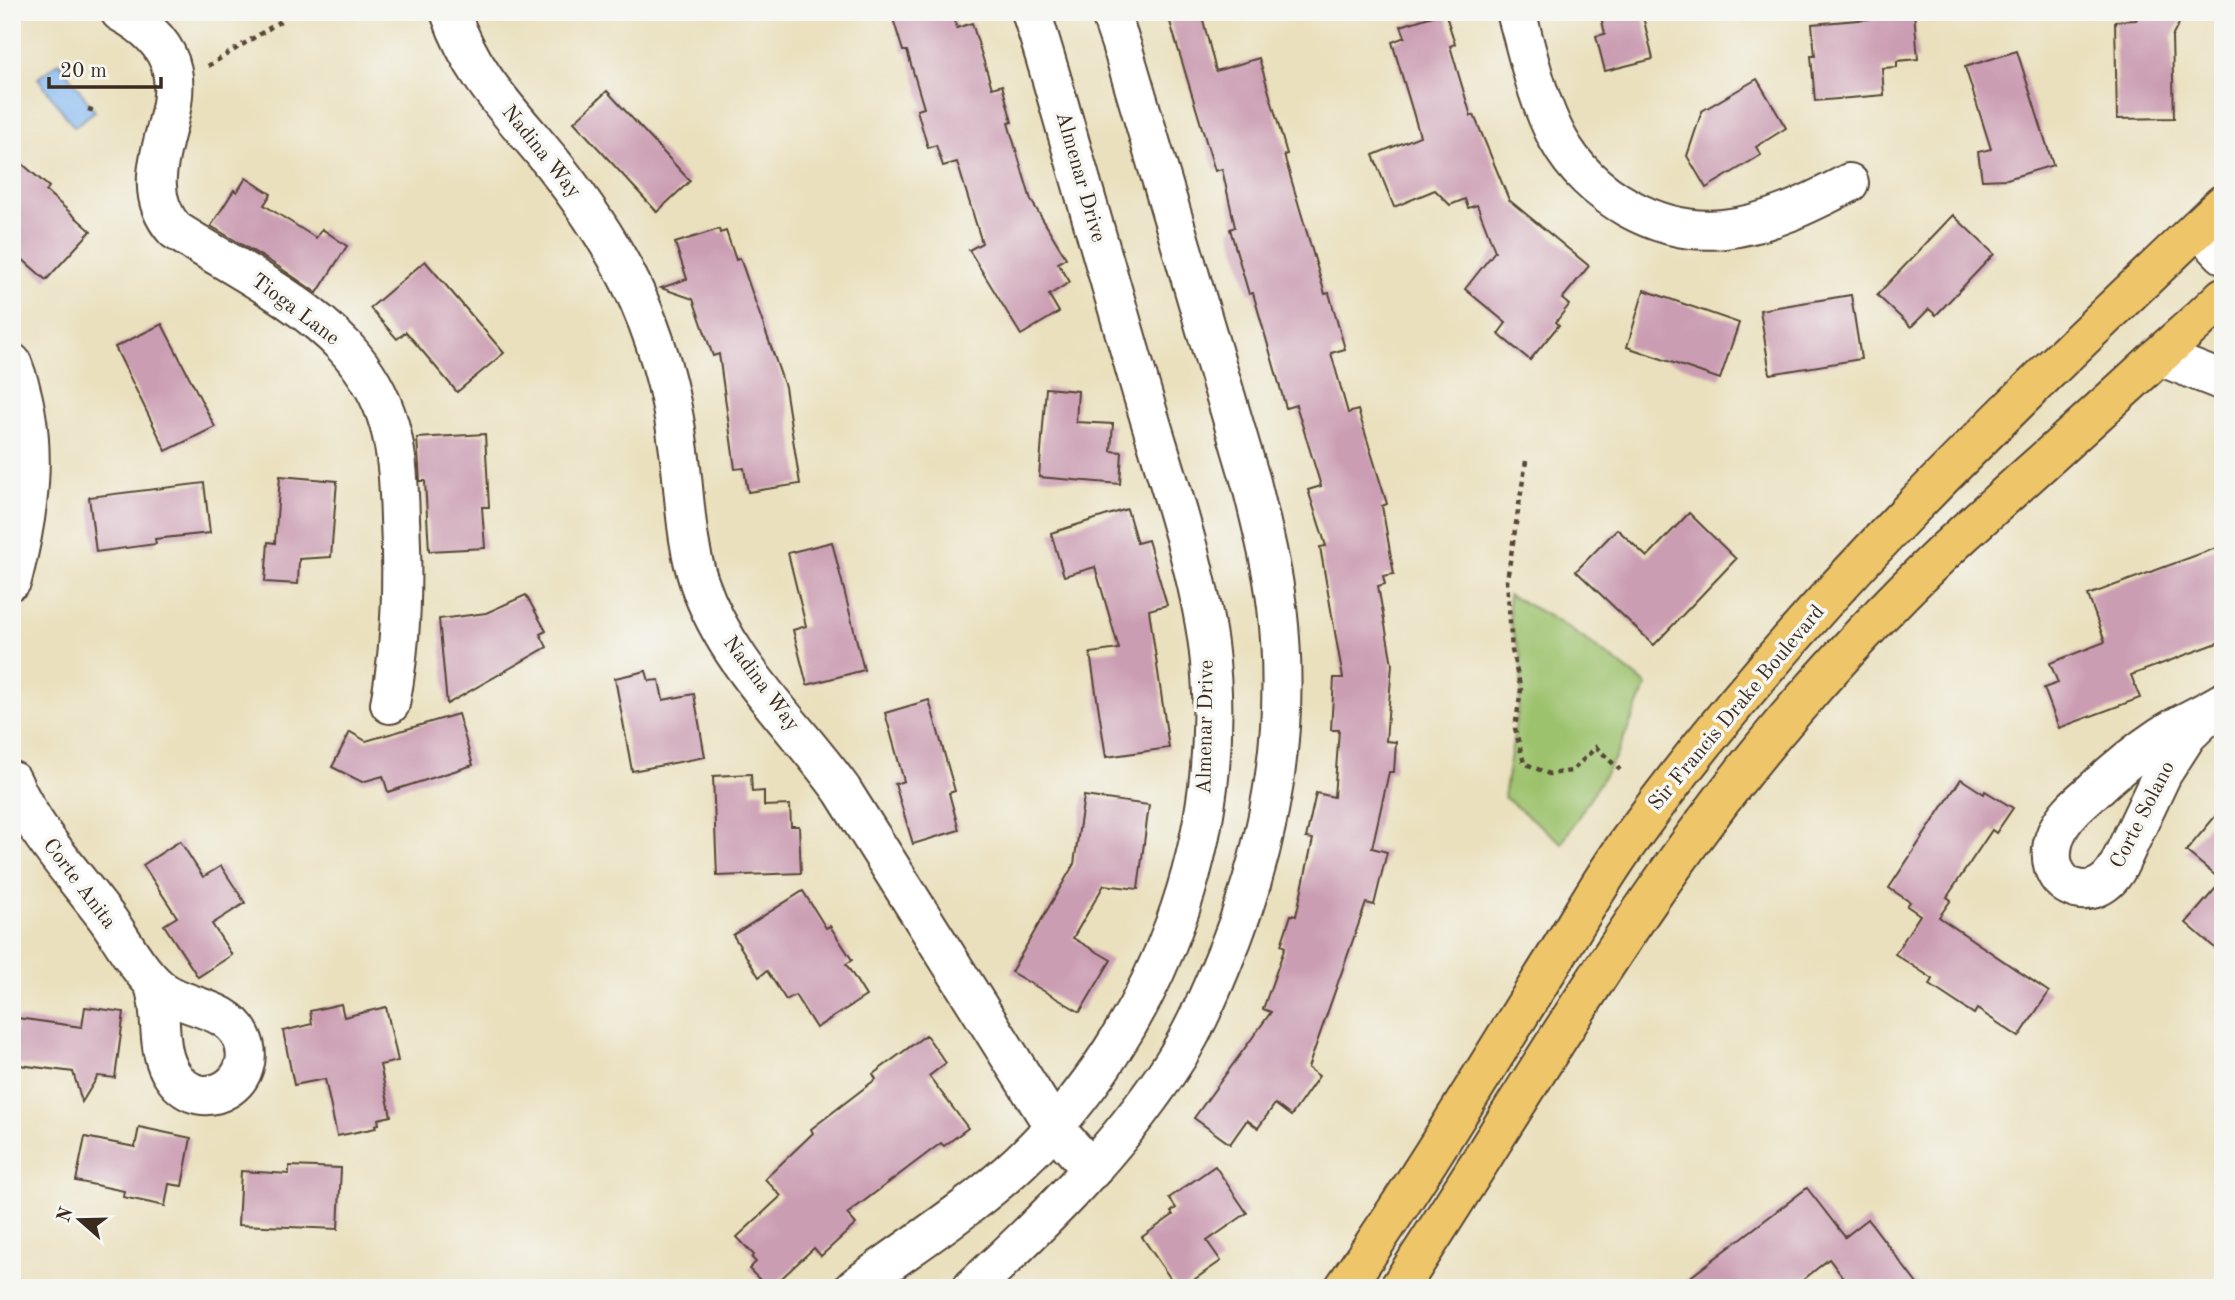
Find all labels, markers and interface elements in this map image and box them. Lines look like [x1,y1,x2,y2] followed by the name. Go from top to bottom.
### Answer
[49,46,161,90] scale bar
[60,61,107,82] text: 20 m
[497,102,585,202] street label: Nadina Way
[1051,109,1109,245] street label: Almenar Drive
[247,270,343,350] street label: Tioga Lane
[1645,601,1829,815] street label: Sir Francis Drake Boulevard
[719,633,803,735] street label: Nadina Way
[1194,659,1218,795] street label: Almenar Drive
[2107,758,2179,872] street label: Corte Solano
[38,835,120,933] street label: Corte Anita
[46,1184,116,1254] north arrow
[55,1205,78,1225] text: N

